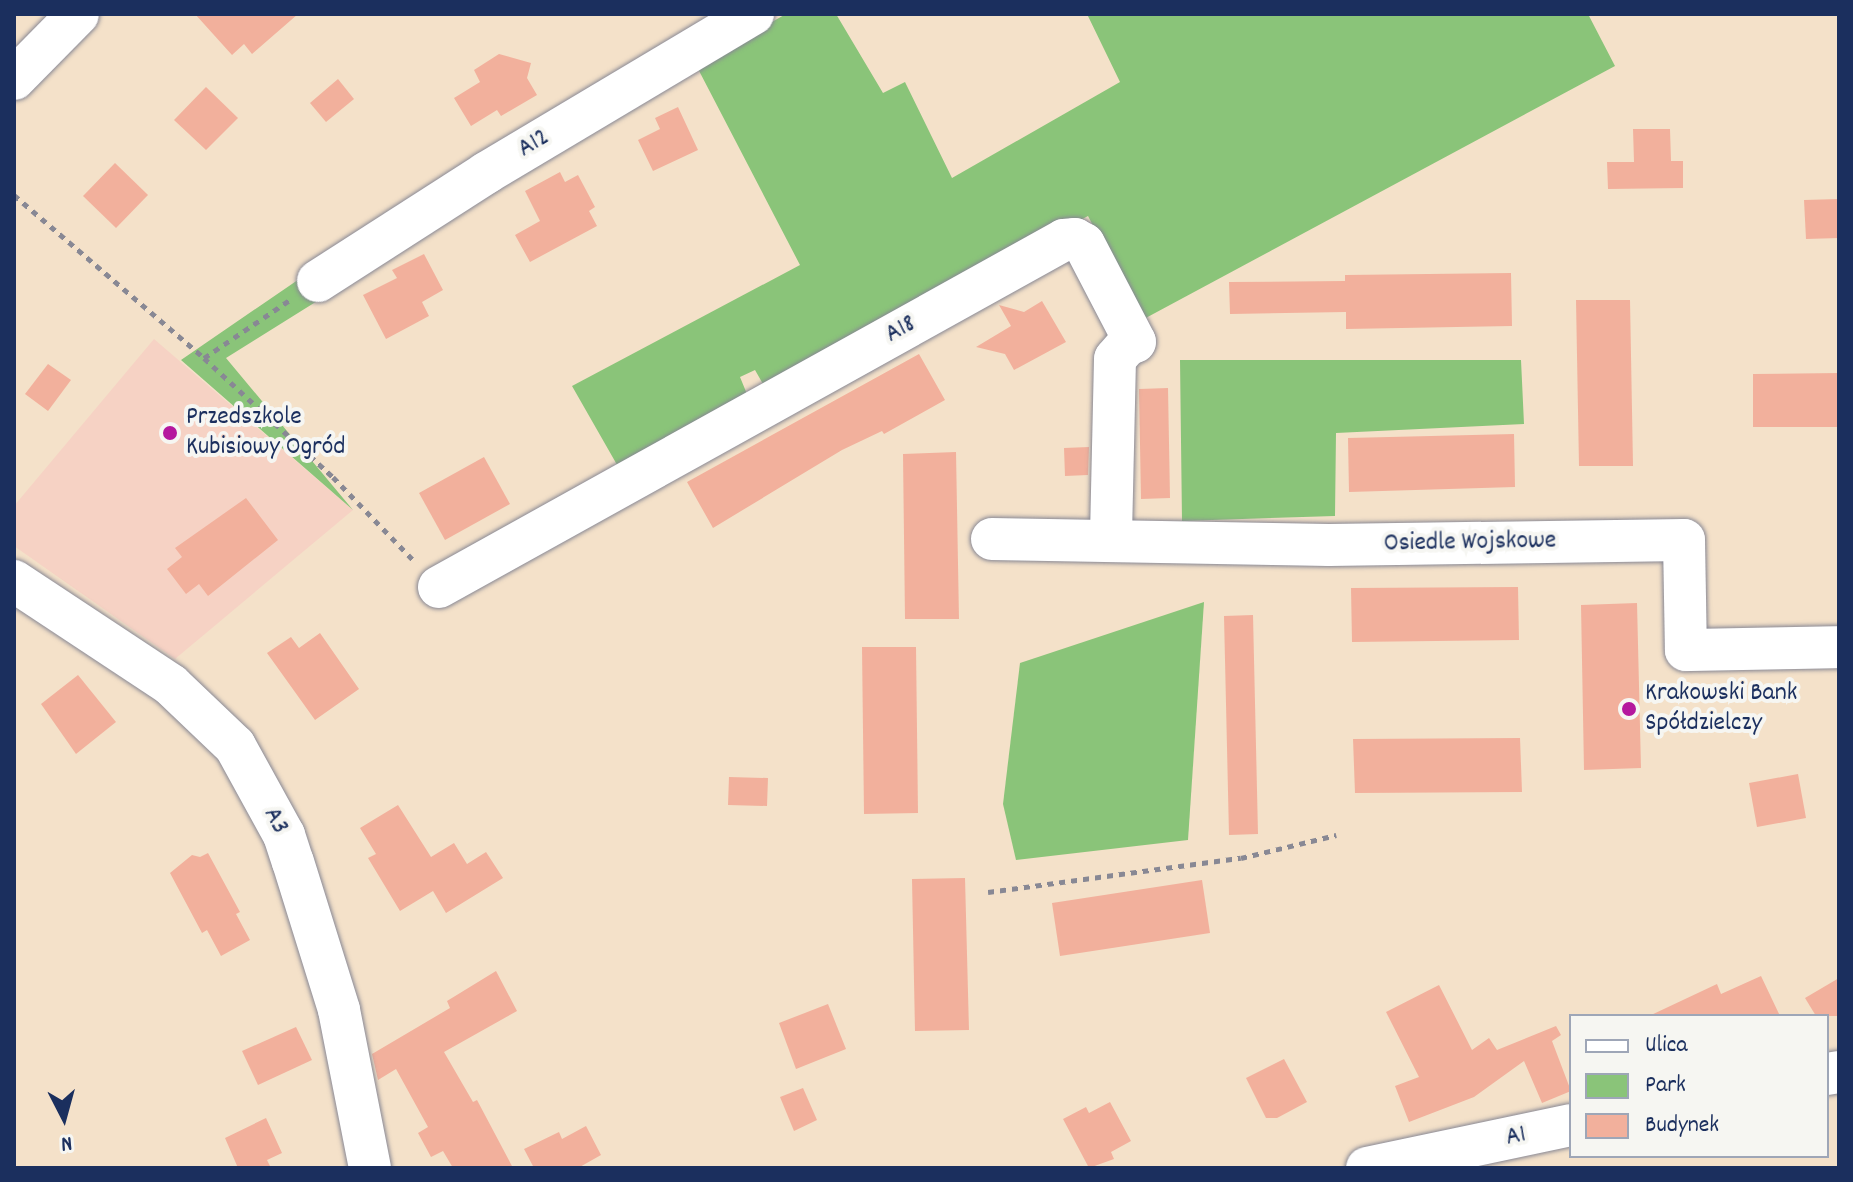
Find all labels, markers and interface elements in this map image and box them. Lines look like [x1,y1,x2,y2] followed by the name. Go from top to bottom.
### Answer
[513,123,555,165] street label: A12
[880,309,922,351] street label: A18
[186,402,345,464] place label: Przedszkole Kubisiowy Ogród
[161,424,179,442] marker: Przedszkole Kubisiowy Ogród
[1383,526,1557,560] street label: Osiedle Wojskowe
[1645,678,1797,740] place label: Krakowski Bank Spółdzielczy
[1620,700,1638,718] marker: Krakowski Bank Spółdzielczy
[255,802,295,840] street label: A3
[1569,1014,1829,1158] legend
[1645,1029,1688,1063] text: Ulica
[1645,1069,1686,1103] text: Park
[24,1078,104,1158] north arrow
[1645,1109,1719,1143] text: Budynek
[1503,1120,1529,1154] street label: A1
[60,1126,74,1158] text: N

